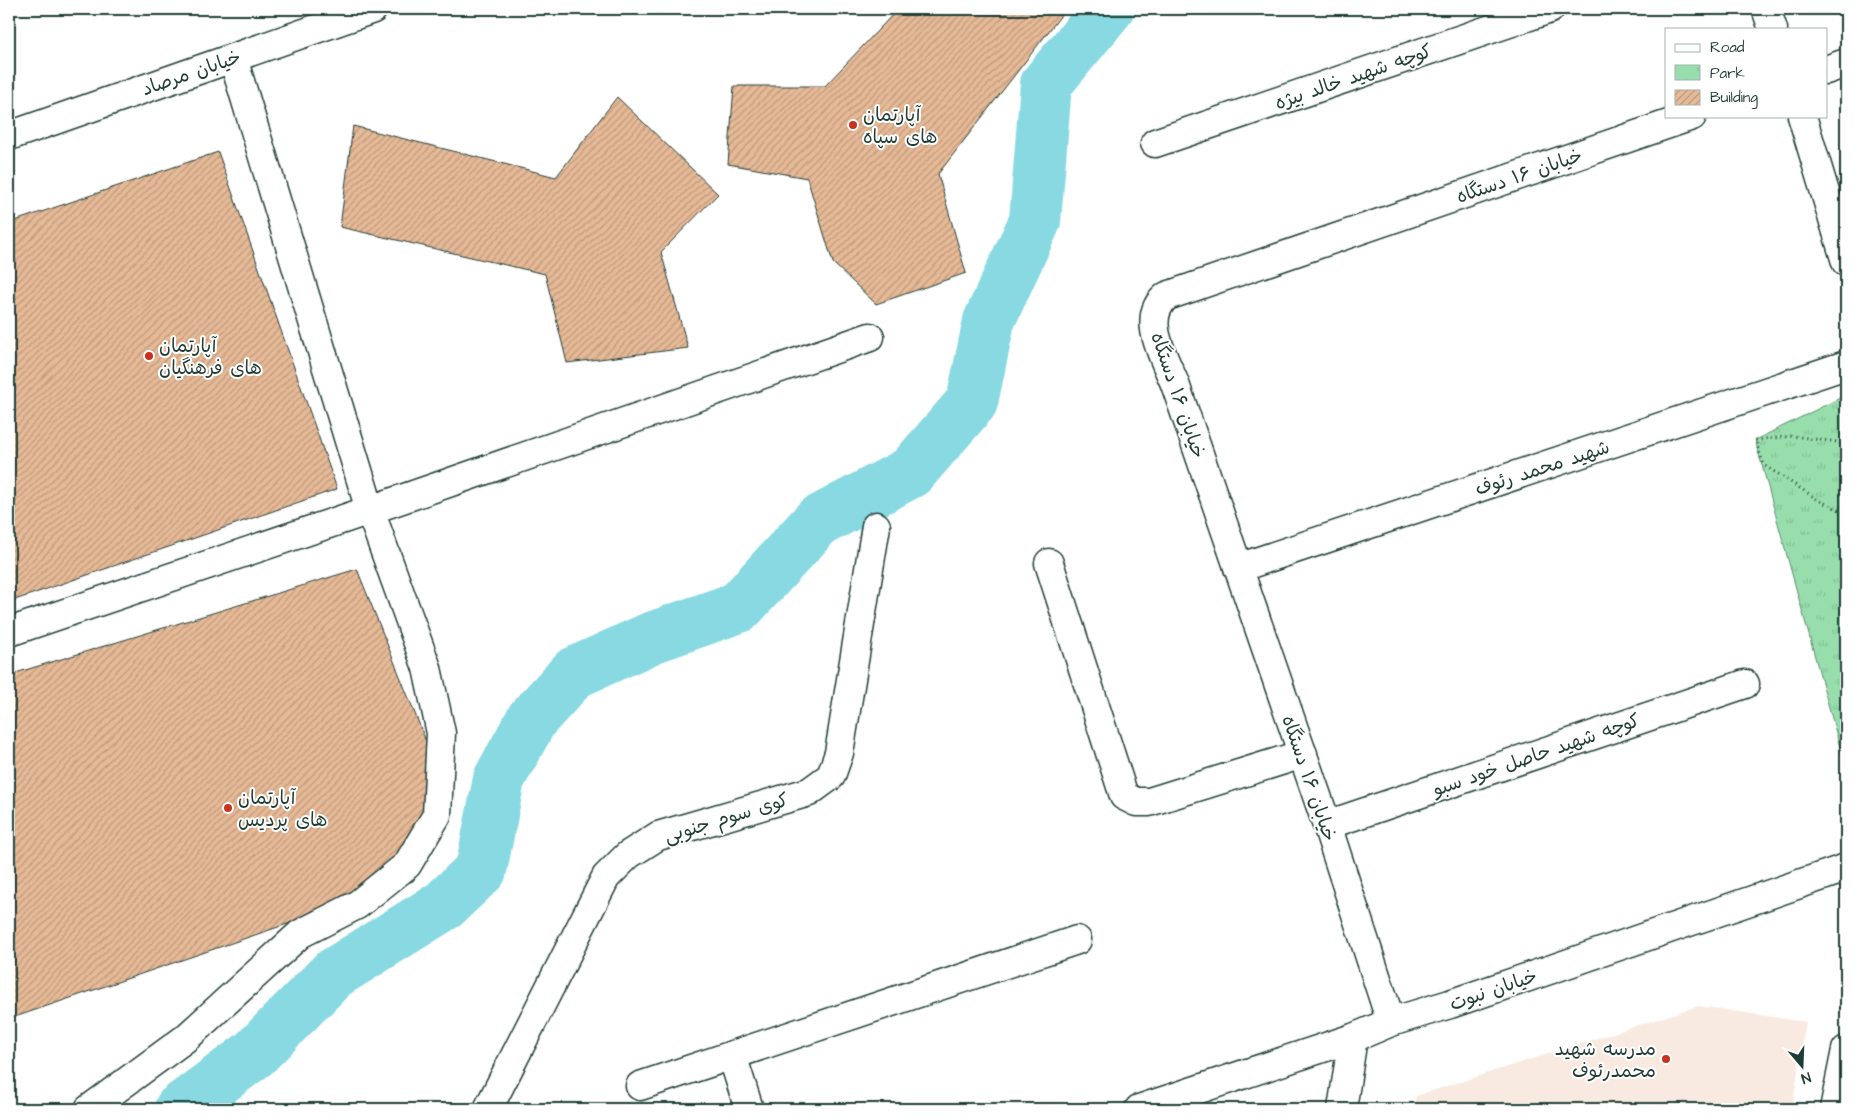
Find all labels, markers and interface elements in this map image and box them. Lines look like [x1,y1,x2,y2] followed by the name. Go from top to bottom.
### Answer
[1665,28,1828,118] legend
[1710,37,1745,58] text: Road
[1271,38,1436,117] street label: کوچه شهید خالد بیژه
[138,44,245,103] street label: خیابان مرصاد
[1710,63,1745,84] text: Park
[1710,87,1758,109] text: Building
[863,102,938,151] place label: آپارتمان های سپاه
[847,119,859,131] marker: آپارتمان های سپاه
[1453,142,1586,211] street label: خیابان ۱۶ دستگاه
[1143,329,1212,462] street label: خیابان ۱۶ دستگاه
[159,333,262,382] place label: آپارتمان های فرهنگیان
[143,350,155,362] marker: آپارتمان های فرهنگیان
[1472,434,1613,503] street label: شهید محمد رئوف
[1428,707,1644,804] street label: کوچه شهید حاصل خود سبو
[1274,712,1343,845] street label: خیابان ۱۶ دستگاه
[238,785,327,834] place label: آپارتمان های پردیس
[661,787,792,850] street label: کوی سوم جنوبی
[222,802,234,814] marker: آپارتمان های پردیس
[1446,963,1541,1018] street label: خیابان نبوت
[1555,1036,1656,1085] place label: مدرسه شهید محمدرئوف
[1778,1040,1828,1090] north arrow
[1660,1053,1672,1065] marker: مدرسه شهید محمدرئوف
[1798,1066,1813,1088] text: N

